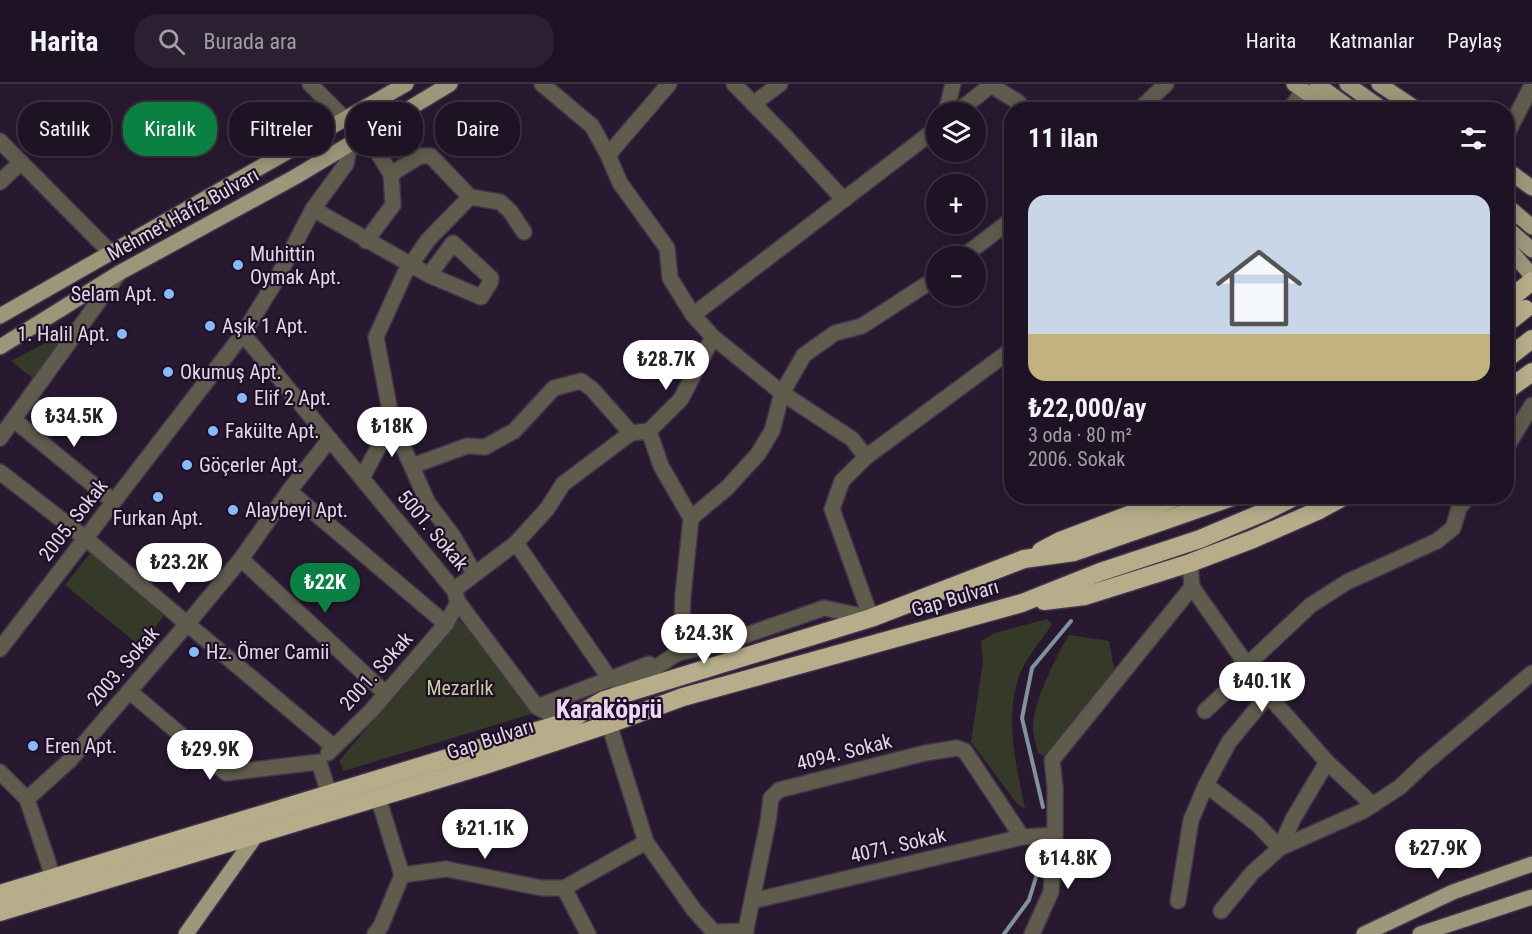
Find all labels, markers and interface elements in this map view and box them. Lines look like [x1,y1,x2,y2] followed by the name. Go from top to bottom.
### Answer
[134,14,554,68] search box
[30,25,98,58] text: Harita
[155,25,188,58] icon: search
[203,29,297,54] text: Burada ara
[1246,29,1296,53] text: Harita
[1329,29,1414,53] text: Katmanlar
[1447,29,1502,53] text: Paylaş
[18,102,111,156] chip: Satılık
[123,102,217,156] chip: Kiralık
[229,102,334,156] chip: Filtreler
[346,102,423,156] chip: Yeni
[435,102,520,156] chip: Daire
[926,102,986,306] map controls
[926,102,986,162] button: layers
[1457,122,1490,155] icon: filters
[1028,123,1098,153] text: 11 ilan
[103,162,263,266] street label: Mehmet Hafız Bulvarı
[926,174,986,234] button: +
[1205,234,1313,342] icon: home
[250,242,341,289] place label: Muhittin Oymak Apt.
[926,246,986,306] button: −
[231,258,245,272] marker: Muhittin Oymak Apt.
[71,282,157,306] place label: Selam Apt.
[162,287,176,301] marker: Selam Apt.
[222,314,308,338] place label: Aşık 1 Apt.
[203,319,217,333] marker: Aşık 1 Apt.
[17,322,110,346] place label: 1. Halil Apt.
[115,327,129,341] marker: 1. Halil Apt.
[617,340,715,391] pin: ₺28.7K
[637,347,695,371] text: ₺28.7K
[180,360,282,384] place label: Okumuş Apt.
[161,365,175,379] marker: Okumuş Apt.
[254,386,331,410] place label: Elif 2 Apt.
[235,391,249,405] marker: Elif 2 Apt.
[1028,393,1146,423] text: ₺22,000/ay
[25,397,123,448] pin: ₺34.5K
[45,404,103,428] text: ₺34.5K
[356,407,428,458] pin: ₺18K
[371,414,413,438] text: ₺18K
[225,419,320,443] place label: Fakülte Apt.
[1028,423,1132,447] text: 3 oda · 80 m²
[206,424,220,438] marker: Fakülte Apt.
[1028,447,1125,471] text: 2006. Sokak
[199,453,303,477] place label: Göçerler Apt.
[180,458,194,472] marker: Göçerler Apt.
[34,474,112,566] street label: 2005. Sokak
[393,485,473,575] street label: 5001. Sokak
[151,490,165,504] marker: Furkan Apt.
[245,498,348,522] place label: Alaybeyi Apt.
[226,503,240,517] marker: Alaybeyi Apt.
[113,506,203,530] place label: Furkan Apt.
[130,543,228,594] pin: ₺23.2K
[150,550,208,574] text: ₺23.2K
[289,563,361,614] pin: ₺22K
[304,570,346,594] text: ₺22K
[909,574,1001,622] street label: Gap Bulvarı
[655,614,753,665] pin: ₺24.3K
[82,621,164,711] street label: 2003. Sokak
[675,621,733,645] text: ₺24.3K
[335,627,417,715] street label: 2001. Sokak
[206,640,329,664] place label: Hz. Ömer Camii
[187,645,201,659] marker: Hz. Ömer Camii
[1213,662,1311,713] pin: ₺40.1K
[1233,669,1291,693] text: ₺40.1K
[426,676,494,700] park label: Mezarlık
[556,694,662,724] district label: Karaköprü
[444,714,536,764] street label: Gap Bulvarı
[794,729,894,775] street label: 4094. Sokak
[161,730,259,781] pin: ₺29.9K
[45,734,117,758] place label: Eren Apt.
[181,737,239,761] text: ₺29.9K
[26,739,40,753] marker: Eren Apt.
[436,809,534,860] pin: ₺21.1K
[456,816,514,840] text: ₺21.1K
[848,822,948,868] street label: 4071. Sokak
[1389,829,1487,880] pin: ₺27.9K
[1409,836,1467,860] text: ₺27.9K
[1019,839,1117,890] pin: ₺14.8K
[1039,846,1097,870] text: ₺14.8K

